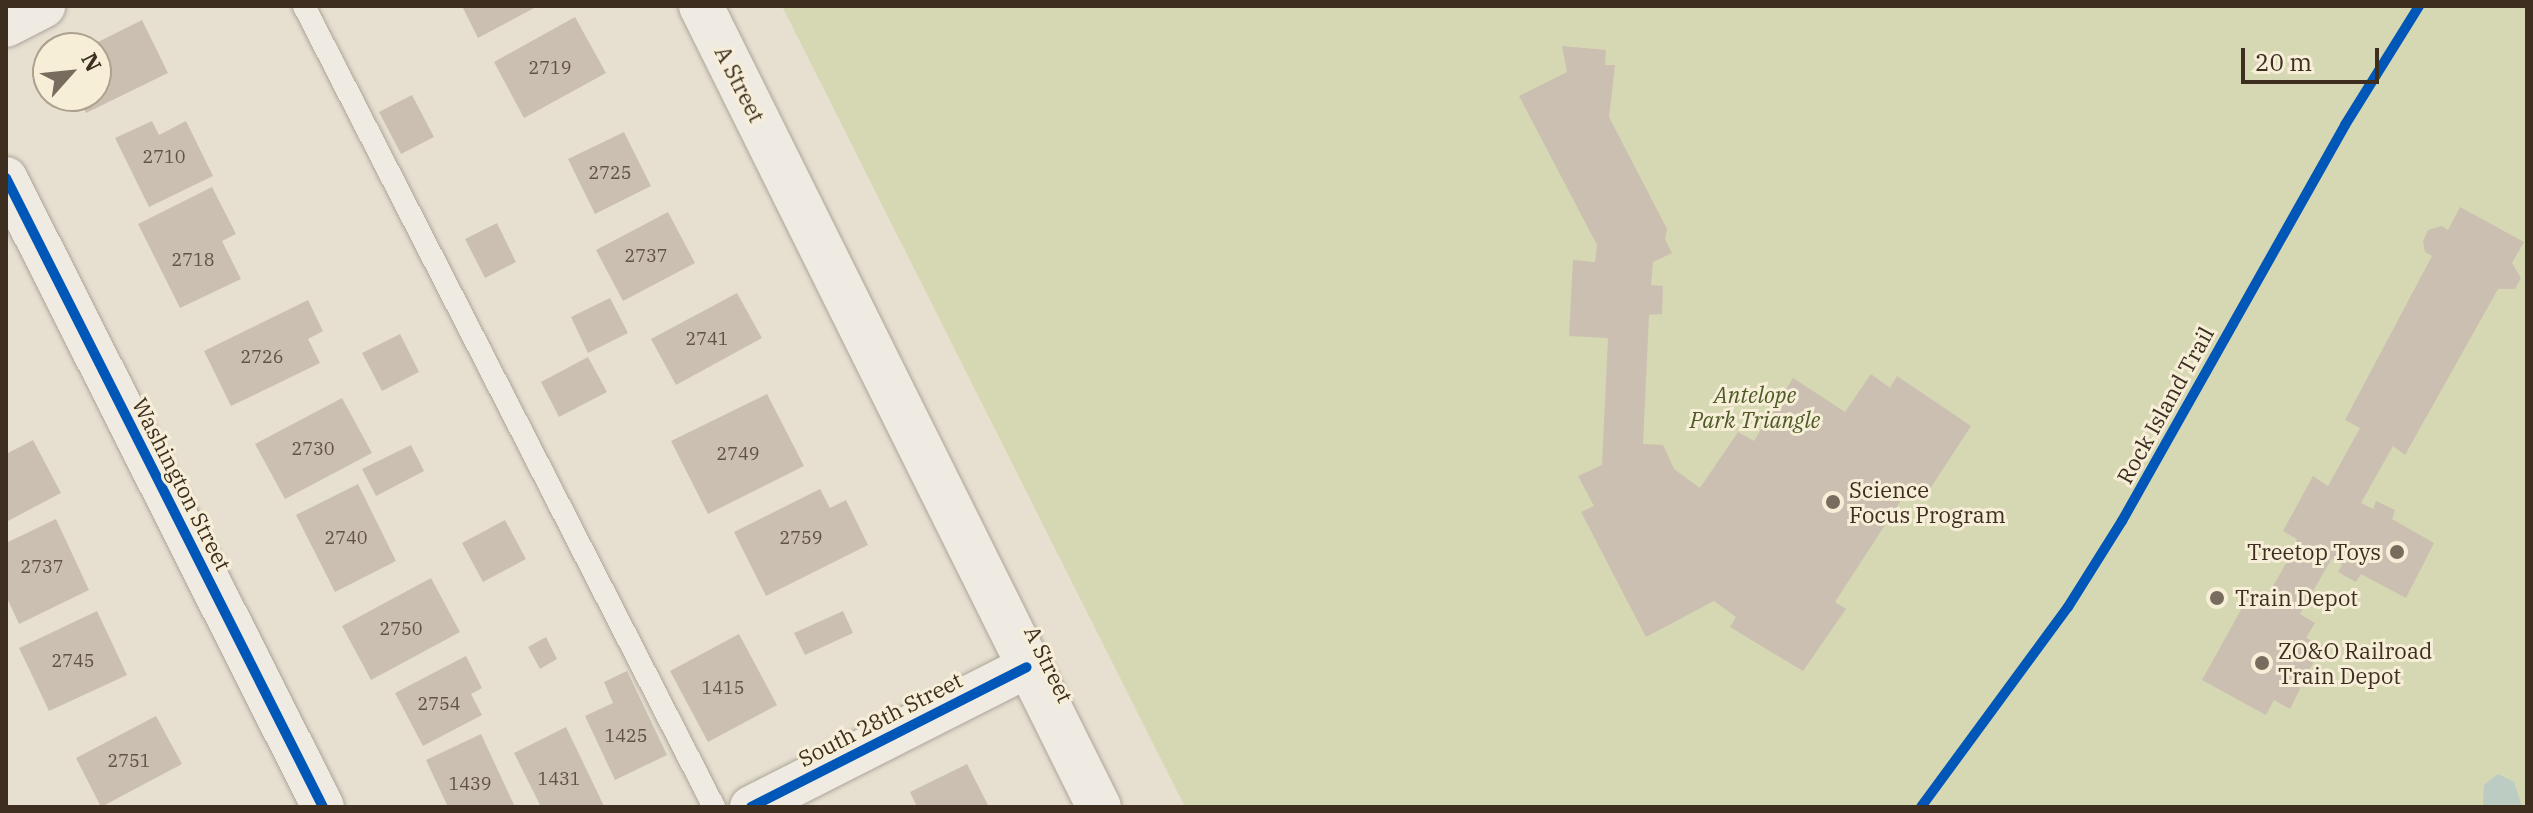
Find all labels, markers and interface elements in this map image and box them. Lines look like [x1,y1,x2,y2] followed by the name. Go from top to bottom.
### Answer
[32,32,112,112] north arrow
[2245,32,2383,82] scale bar
[710,41,770,127] street label: A Street
[2255,46,2312,78] text: 20 m
[75,47,109,76] text: N
[528,57,572,79] house number: 2719
[142,146,186,168] house number: 2710
[588,162,632,184] house number: 2725
[624,245,668,267] house number: 2737
[171,249,215,271] house number: 2718
[2111,322,2219,488] street label: Rock Island Trail
[685,328,729,350] house number: 2741
[240,346,284,368] house number: 2726
[1690,381,1820,432] park label: Antelope Park Triangle
[127,393,237,575] street label: Washington Street
[291,438,335,460] house number: 2730
[716,443,760,465] house number: 2749
[1849,476,2006,528] place label: Science Focus Program
[1824,493,1842,511] marker: Science Focus Program
[324,527,368,549] house number: 2740
[779,527,823,549] house number: 2759
[2247,539,2381,565] place label: Treetop Toys
[2388,543,2406,561] marker: Treetop Toys
[20,556,64,578] house number: 2737
[2235,585,2358,611] place label: Train Depot
[2206,587,2228,609] marker: Train Depot
[379,618,423,640] house number: 2750
[1019,621,1079,707] street label: A Street
[2278,637,2432,688] place label: ZO&O Railroad Train Depot
[51,650,95,672] house number: 2745
[2253,654,2271,672] marker: ZO&O Railroad Train Depot
[794,666,966,772] street label: South 28th Street
[701,677,745,699] house number: 1415
[417,693,461,715] house number: 2754
[604,725,648,747] house number: 1425
[107,750,151,772] house number: 2751
[537,768,581,790] house number: 1431
[448,773,492,795] house number: 1439

